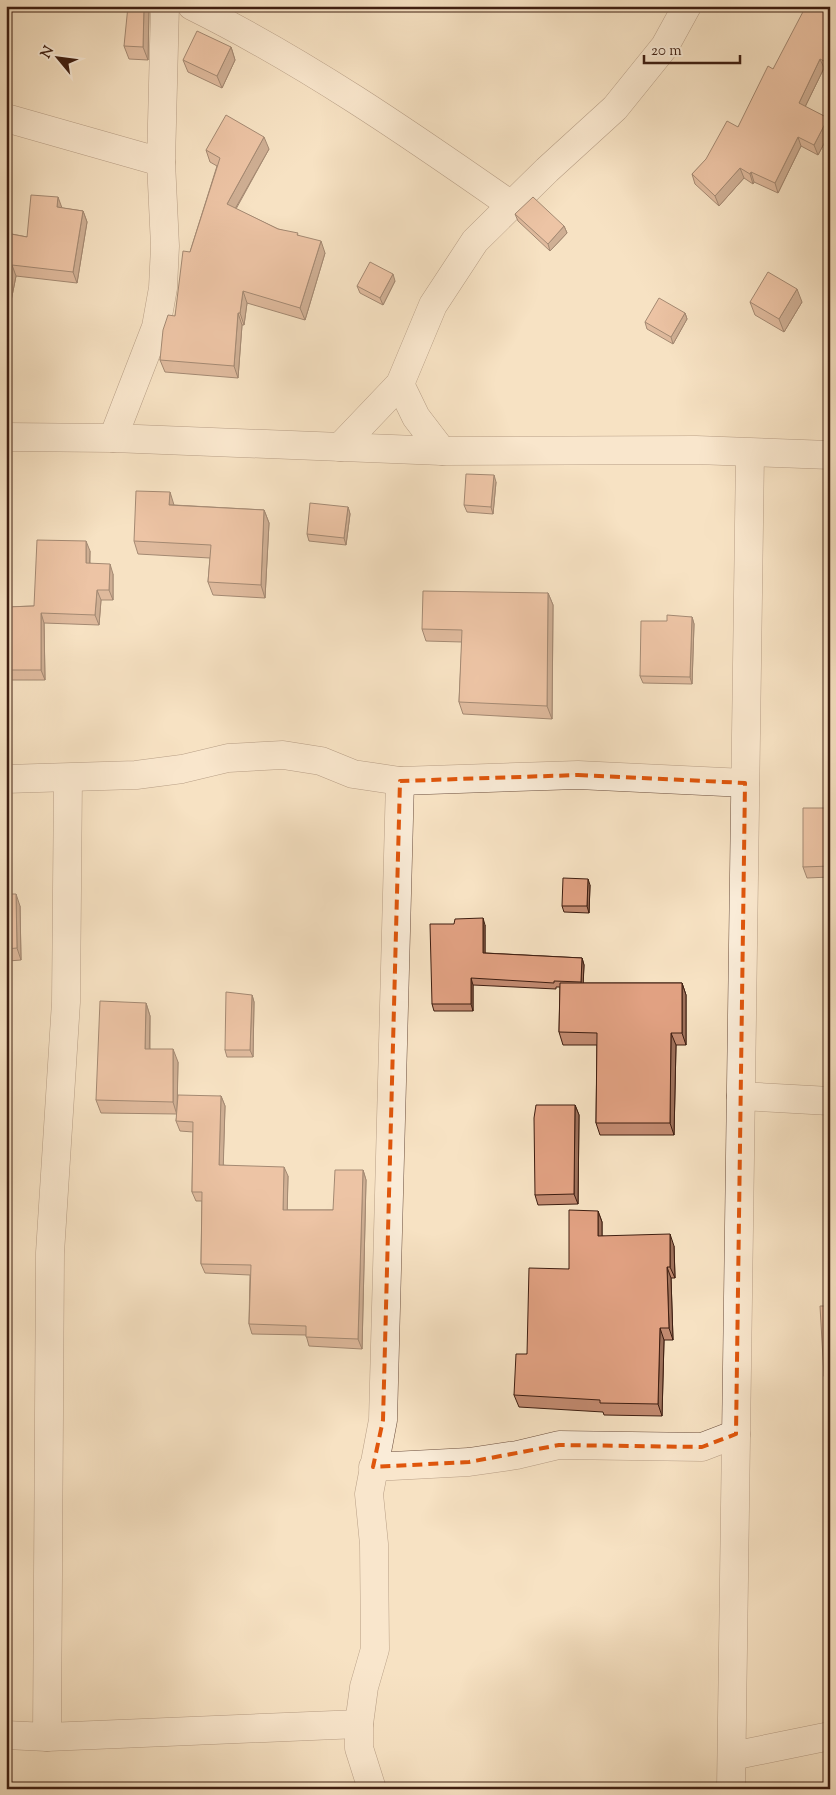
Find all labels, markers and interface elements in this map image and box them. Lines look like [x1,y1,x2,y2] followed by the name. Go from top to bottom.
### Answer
[32,32,82,82] north arrow
[644,32,740,64] scale bar
[651,41,682,62] text: 20 m
[37,43,60,62] text: N

